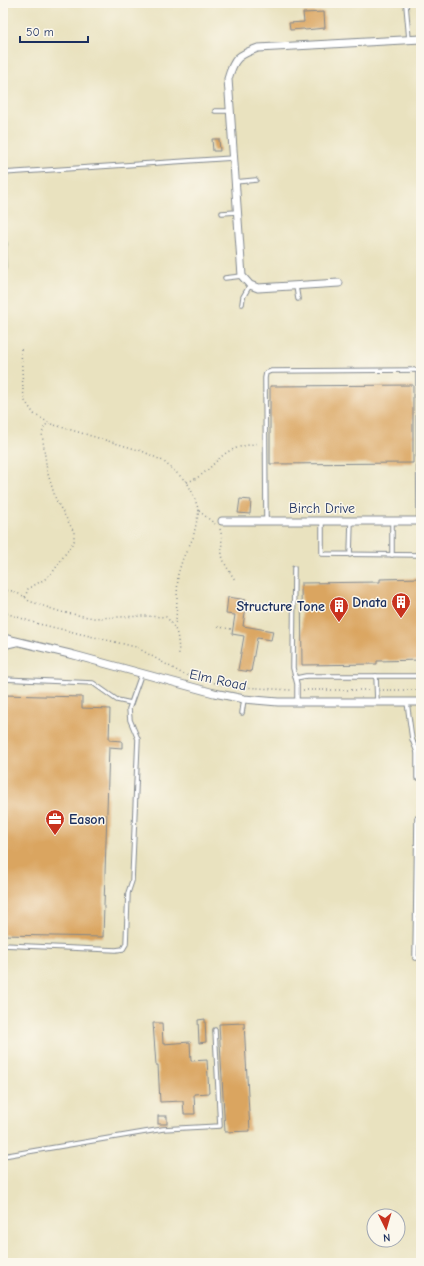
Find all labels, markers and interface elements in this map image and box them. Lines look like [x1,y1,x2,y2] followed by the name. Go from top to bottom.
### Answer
[20,18,88,44] scale bar
[26,25,54,39] text: 50 m
[289,500,355,517] street label: Birch Drive
[390,591,412,619] building icon: Dnata
[352,594,387,611] place label: Dnata
[328,595,350,623] building icon: Structure Tone
[236,598,325,615] place label: Structure Tone
[188,666,248,694] street label: Elm Road
[44,808,66,836] office icon: Eason
[69,811,105,828] place label: Eason
[366,1208,406,1248] north arrow
[383,1231,391,1244] text: N

